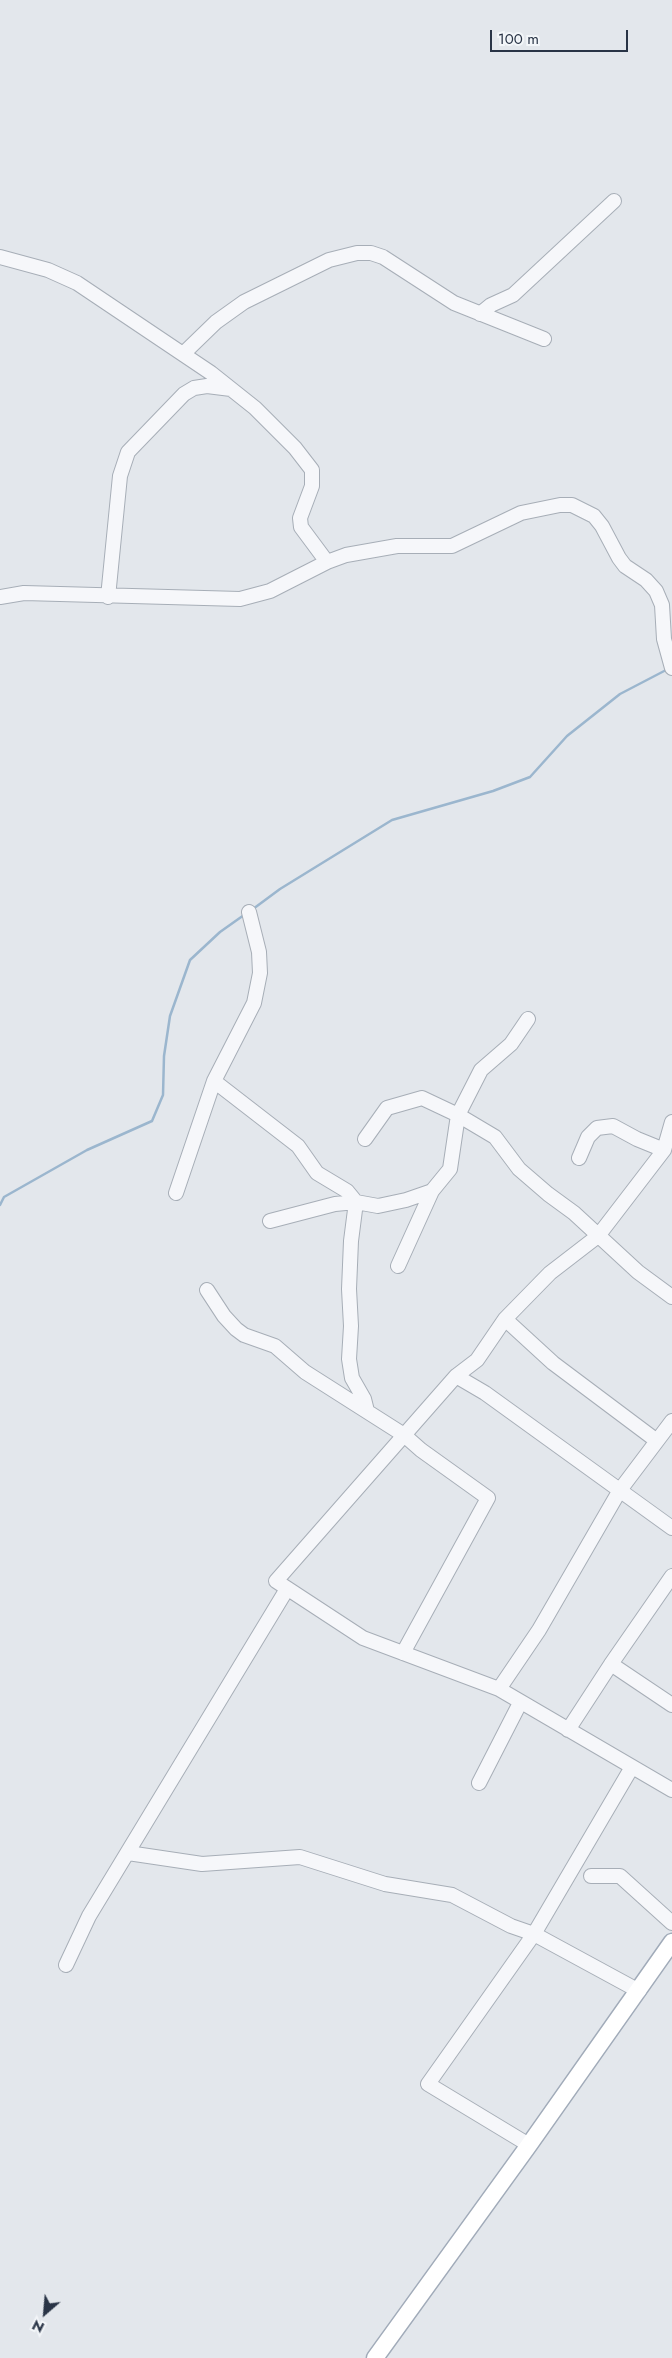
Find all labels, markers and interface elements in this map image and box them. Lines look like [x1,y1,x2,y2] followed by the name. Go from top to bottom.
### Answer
[492,20,630,52] scale bar
[498,28,539,50] text: 100 m
[20,2288,70,2338] north arrow
[29,2315,48,2338] text: N

